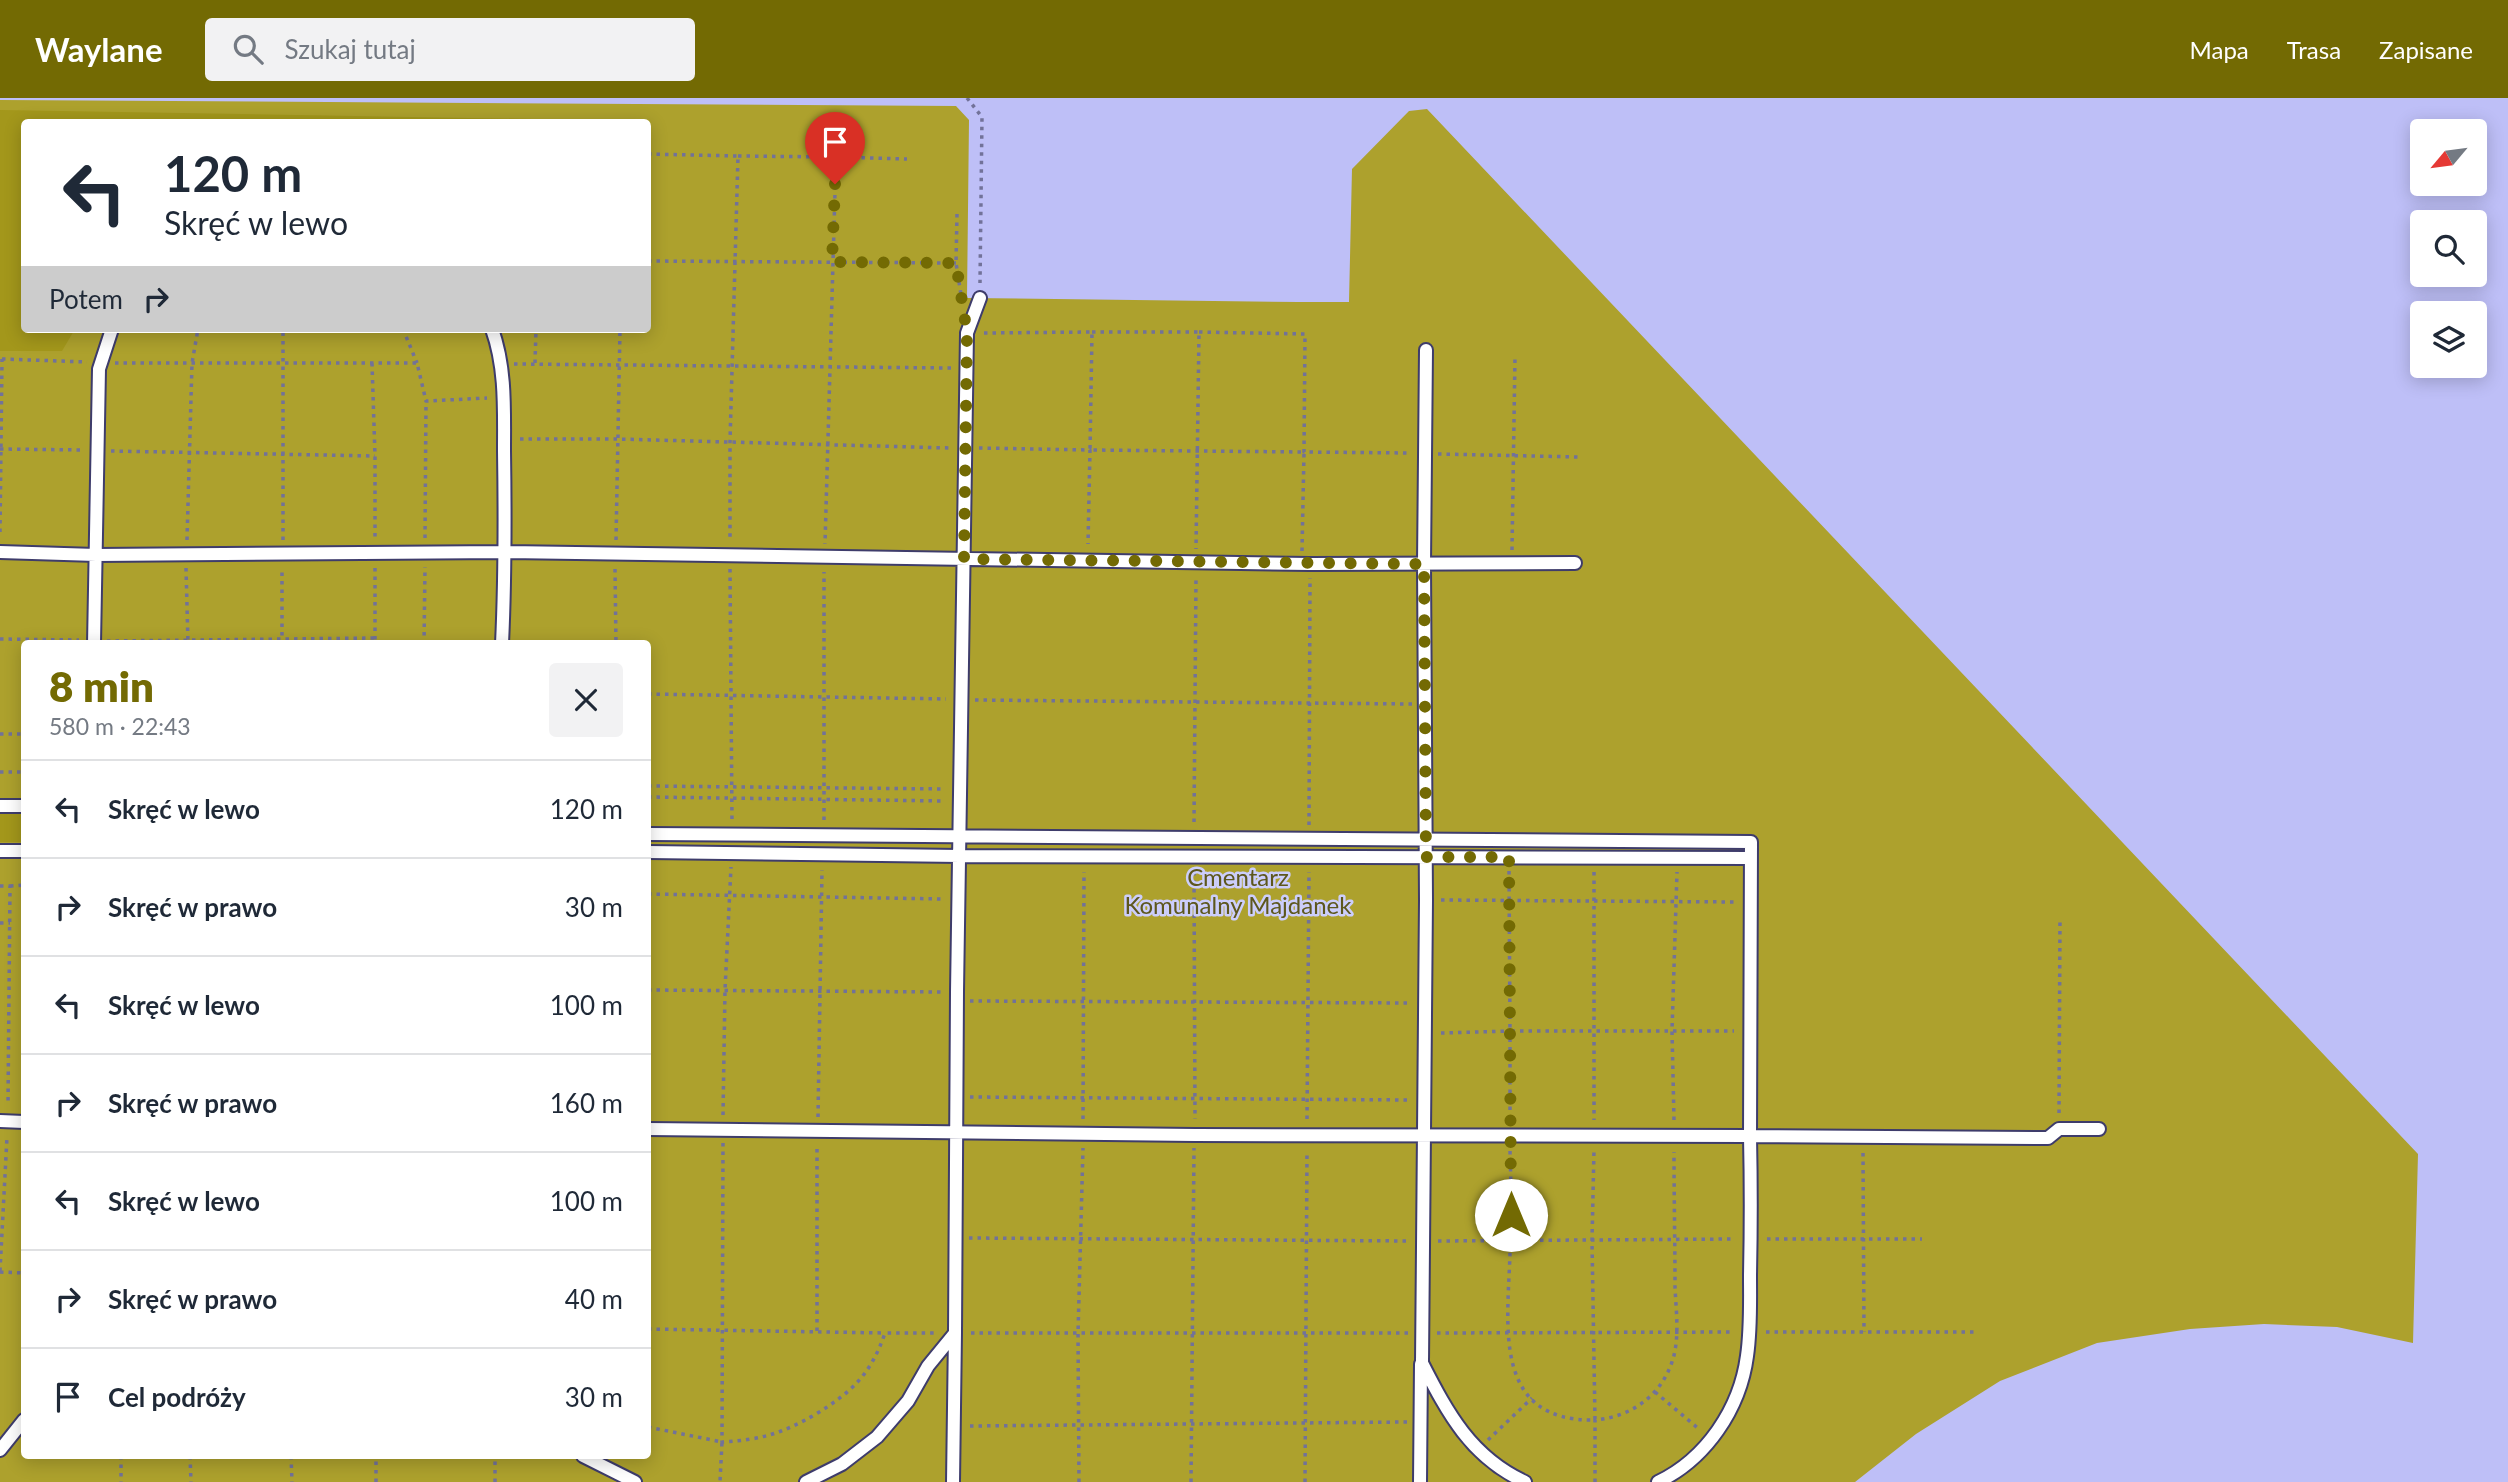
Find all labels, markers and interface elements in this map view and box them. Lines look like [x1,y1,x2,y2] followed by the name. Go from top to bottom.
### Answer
[205,18,695,81] search box
[35,29,163,69] text: Waylane
[229,30,267,68] icon: search
[285,33,416,65] text: Szukaj tutaj
[2190,35,2249,64] text: Mapa
[2287,35,2341,64] text: Trasa
[2379,35,2473,64] text: Zapisane
[805,112,865,184] pin
[2410,119,2487,196] north arrow
[2410,119,2487,378] map controls
[816,123,854,161] icon: arrive
[164,144,302,202] text: 120 m
[49,147,140,238] icon: left
[164,203,348,242] text: Skręć w lewo
[2410,210,2487,287] button: search
[137,280,175,318] icon: right
[49,283,123,315] text: Potem
[2410,301,2487,378] button: layers
[49,661,154,711] text: 8 min
[549,663,623,737] button: close
[49,712,191,740] text: 580 m · 22:43
[49,790,87,828] icon: left
[108,793,260,825] text: Skręć w lewo
[550,793,623,825] text: 120 m
[1125,862,1352,919] park label: Cmentarz Komunalny Majdanek
[49,888,87,926] icon: right
[108,891,277,923] text: Skręć w prawo
[565,891,623,923] text: 30 m
[49,986,87,1024] icon: left
[108,989,260,1021] text: Skręć w lewo
[550,989,623,1021] text: 100 m
[49,1084,87,1122] icon: right
[108,1087,277,1119] text: Skręć w prawo
[550,1087,623,1119] text: 160 m
[1474,1178,1548,1252] position arrow
[49,1182,87,1220] icon: left
[108,1185,260,1217] text: Skręć w lewo
[550,1185,623,1217] text: 100 m
[49,1280,87,1318] icon: right
[108,1283,277,1315] text: Skręć w prawo
[565,1283,623,1315] text: 40 m
[49,1378,87,1416] icon: arrive
[108,1381,246,1413] text: Cel podróży
[565,1381,623,1413] text: 30 m

